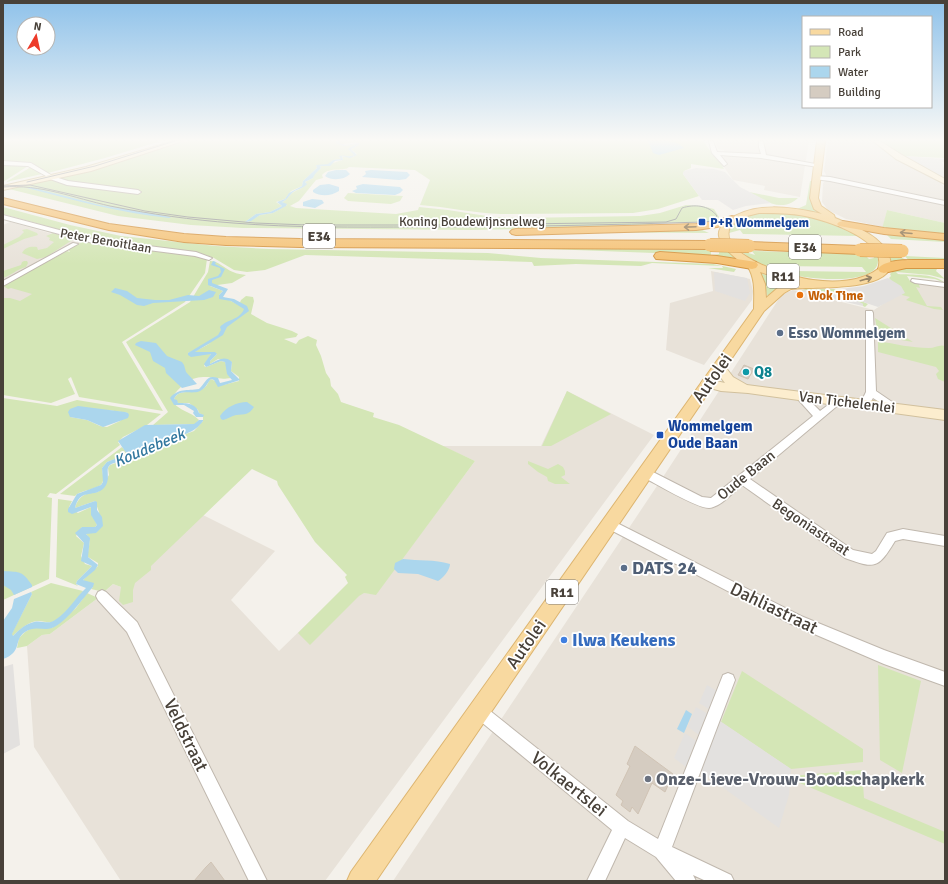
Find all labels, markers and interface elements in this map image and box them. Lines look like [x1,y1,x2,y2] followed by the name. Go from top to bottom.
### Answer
[16,16,56,56] north arrow
[802,16,932,108] legend
[33,20,42,34] text: N
[838,25,864,40] text: Road
[838,45,861,60] text: Park
[838,65,869,80] text: Water
[838,85,881,100] text: Building
[399,214,545,230] street label: Koning Boudewijnsnelweg
[710,215,809,231] place label: P+R Wommelgem
[697,217,707,227] marker: P+R Wommelgem
[684,223,697,231] one-way arrow
[303,224,335,248] road number: E34
[59,225,153,257] street label: Peter Benoitlaan
[900,230,913,237] one-way arrow
[789,235,821,259] road number: E34
[767,264,799,288] road number: R11
[859,275,872,282] one-way arrow
[808,288,864,304] place label: Wok Time
[795,290,805,300] marker: Wok Time
[788,324,906,342] place label: Esso Wommelgem
[775,328,785,338] marker: Esso Wommelgem
[687,349,737,407] street label: Autolei
[754,363,772,381] place label: Q8
[741,367,751,377] marker: Q8
[798,387,896,417] street label: Van Tichelenlei
[668,417,753,452] place label: Wommelgem Oude Baan
[111,423,190,472] water label: Koudebeek
[655,430,665,440] marker: Wommelgem Oude Baan
[713,446,779,504] street label: Oude Baan
[769,494,853,560] street label: Begoniastraat
[632,557,697,579] place label: DATS 24
[619,563,629,573] marker: DATS 24
[727,577,821,639] street label: Dahliastraat
[546,580,578,604] road number: R11
[501,615,551,673] street label: Autolei
[572,629,676,651] place label: Ilwa Keukens
[559,635,569,645] marker: Ilwa Keukens
[159,695,213,775] street label: Veldstraat
[527,747,611,821] street label: Volkaertslei
[656,768,925,790] place label: Onze-Lieve-Vrouw-Boodschapkerk
[643,774,653,784] marker: Onze-Lieve-Vrouw-Boodschapkerk

